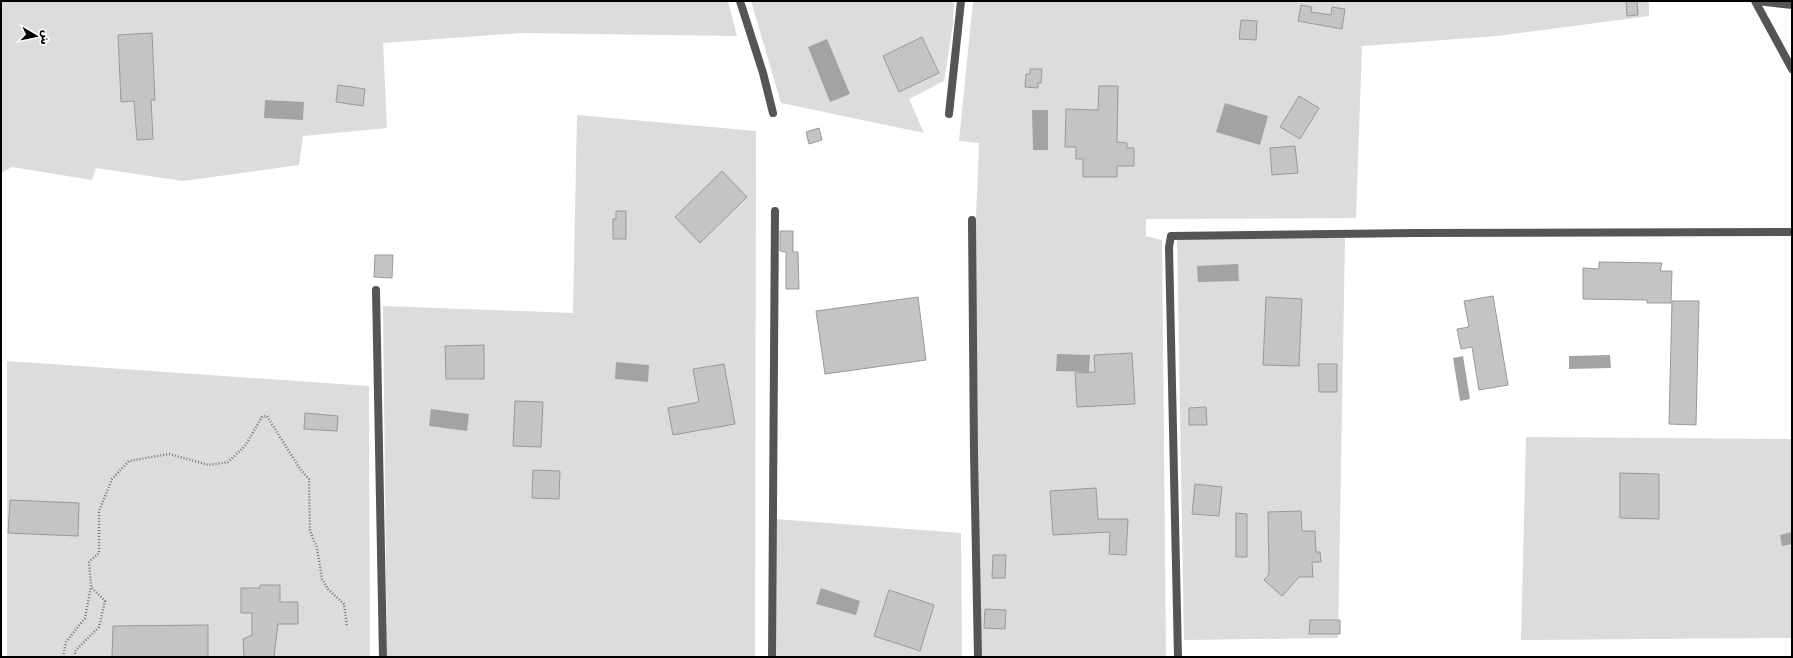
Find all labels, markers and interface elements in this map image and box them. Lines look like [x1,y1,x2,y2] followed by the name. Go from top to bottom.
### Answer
[16,16,56,56] north arrow
[38,29,53,46] text: ش

